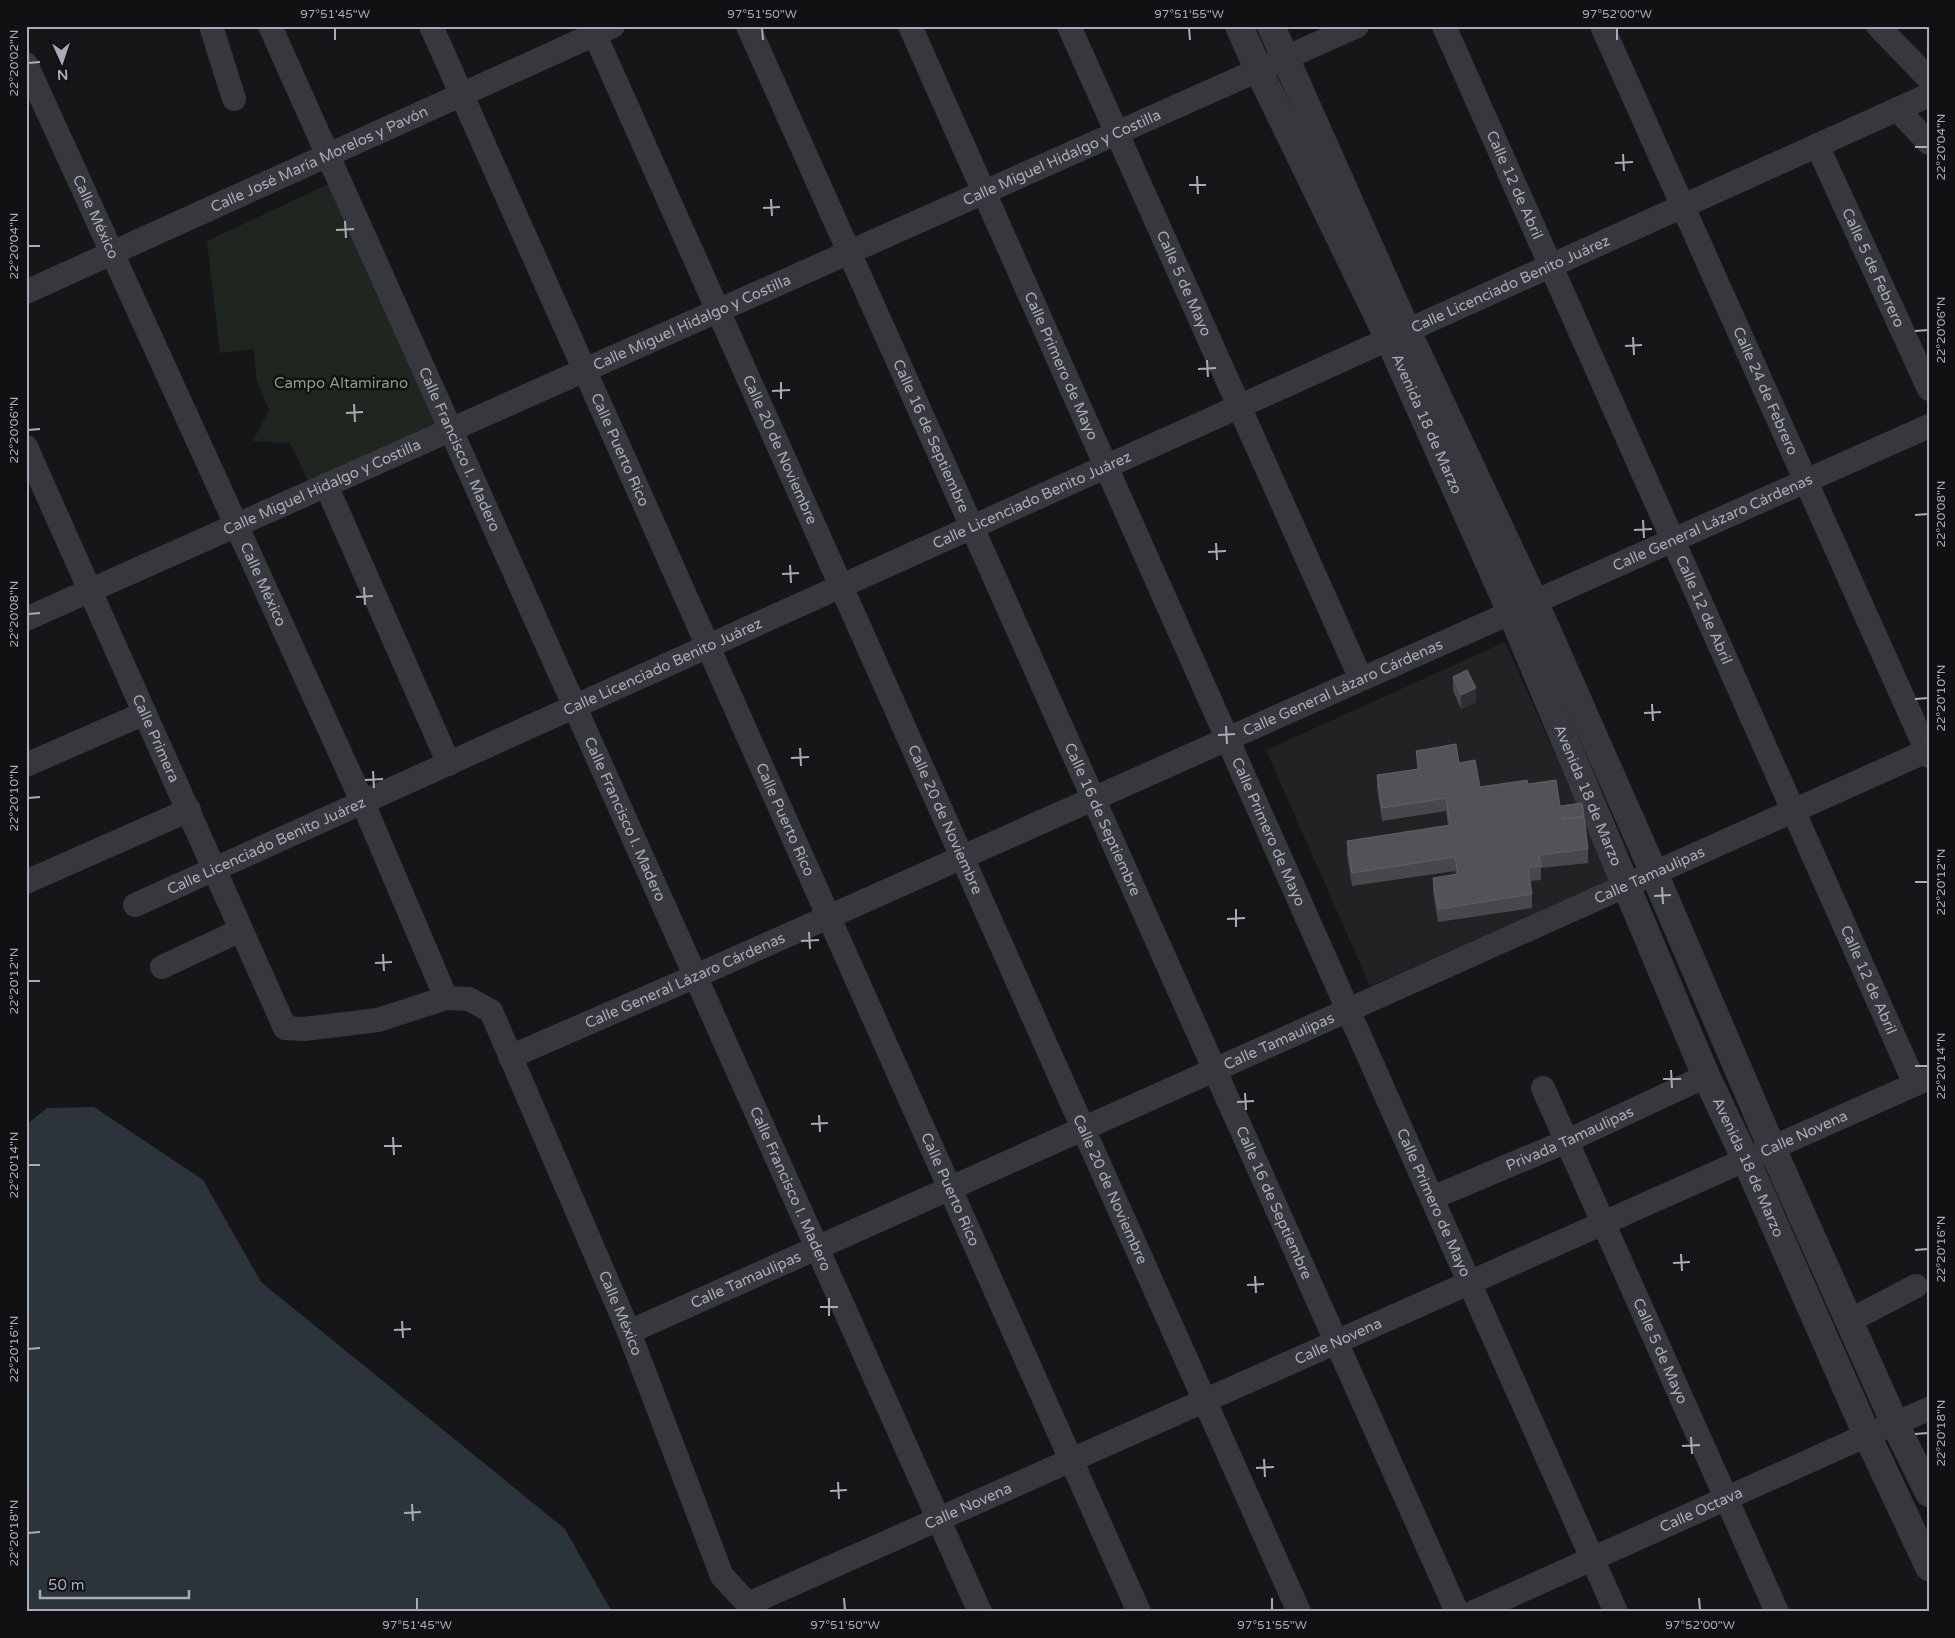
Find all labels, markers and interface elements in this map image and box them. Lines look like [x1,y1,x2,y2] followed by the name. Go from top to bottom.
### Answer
[300,7,370,21] text: 97°51'45"W
[727,7,797,21] text: 97°51'50"W
[1154,7,1224,21] text: 97°51'55"W
[1582,7,1652,21] text: 97°52'00"W
[7,30,21,97] text: 22°20'02"N
[38,38,88,88] north arrow
[57,66,69,83] text: N
[208,102,431,216] street label: Calle José María Morelos y Pavón
[960,106,1164,209] street label: Calle Miguel Hidalgo y Costilla
[1934,114,1948,181] text: 22°20'04"N
[1483,128,1547,242] street label: Calle 12 de Abril
[69,172,123,262] street label: Calle México
[1838,205,1908,330] street label: Calle 5 de Febrero
[7,213,21,280] text: 22°20'04"N
[1153,228,1216,339] street label: Calle 5 de Mayo
[1408,231,1612,337] street label: Calle Licenciado Benito Juárez
[590,270,794,374] street label: Calle Miguel Hidalgo y Costilla
[1020,289,1102,443] street label: Calle Primero de Mayo
[1934,297,1948,364] text: 22°20'06"N
[1729,324,1802,458] street label: Calle 24 de Febrero
[1388,351,1466,497] street label: Avenida 18 de Marzo
[889,357,973,515] street label: Calle 16 de Septiembre
[415,364,504,535] street label: Calle Francisco I. Madero
[739,372,821,527] street label: Calle 20 de Noviembre
[274,374,408,392] park label: Campo Altamirano
[587,390,653,509] street label: Calle Puerto Rico
[7,397,21,464] text: 22°20'06"N
[220,435,424,539] street label: Calle Miguel Hidalgo y Costilla
[930,447,1134,553] street label: Calle Licenciado Benito Juárez
[1610,470,1815,575] street label: Calle General Lázaro Cárdenas
[1934,481,1948,548] text: 22°20'08"N
[236,540,290,629] street label: Calle México
[1672,553,1736,667] street label: Calle 12 de Abril
[7,581,21,648] text: 22°20'08"N
[561,614,765,719] street label: Calle Licenciado Benito Juárez
[1240,635,1445,740] street label: Calle General Lázaro Cárdenas
[1934,665,1948,732] text: 22°20'10"N
[128,691,183,785] street label: Calle Primera
[1550,722,1626,869] street label: Avenida 18 de Marzo
[580,734,670,904] street label: Calle Francisco I. Madero
[1061,740,1145,899] street label: Calle 16 de Septiembre
[904,742,986,897] street label: Calle 20 de Noviembre
[1228,755,1310,909] street label: Calle Primero de Mayo
[752,760,818,879] street label: Calle Puerto Rico
[7,765,21,832] text: 22°20'10"N
[164,793,368,898] street label: Calle Licenciado Benito Juárez
[1591,843,1707,908] street label: Calle Tamaulipas
[1934,849,1948,916] text: 22°20'12"N
[1837,923,1901,1037] street label: Calle 12 de Abril
[582,928,788,1032] street label: Calle General Lázaro Cárdenas
[7,948,21,1015] text: 22°20'12"N
[1221,1009,1337,1074] street label: Calle Tamaulipas
[1934,1033,1948,1100] text: 22°20'14"N
[1709,1094,1788,1240] street label: Avenida 18 de Marzo
[1503,1102,1636,1175] street label: Privada Tamaulipas
[746,1104,835,1274] street label: Calle Francisco I. Madero
[1758,1106,1850,1161] street label: Calle Novena
[1069,1112,1152,1267] street label: Calle 20 de Noviembre
[1232,1123,1316,1282] street label: Calle 16 de Septiembre
[1393,1126,1475,1280] street label: Calle Primero de Mayo
[917,1130,983,1249] street label: Calle Puerto Rico
[7,1132,21,1199] text: 22°20'14"N
[1934,1216,1948,1283] text: 22°20'16"N
[688,1247,804,1312] street label: Calle Tamaulipas
[595,1268,646,1358] street label: Calle México
[1629,1295,1692,1407] street label: Calle 5 de Mayo
[1292,1314,1385,1368] street label: Calle Novena
[7,1316,21,1383] text: 22°20'16"N
[1934,1400,1948,1467] text: 22°20'18"N
[922,1479,1015,1533] street label: Calle Novena
[1657,1483,1745,1536] street label: Calle Octava
[7,1500,21,1567] text: 22°20'18"N
[40,1568,189,1600] scale bar
[48,1576,85,1594] text: 50 m
[382,1618,452,1632] text: 97°51'45"W
[810,1618,880,1632] text: 97°51'50"W
[1237,1618,1307,1632] text: 97°51'55"W
[1665,1618,1735,1632] text: 97°52'00"W

